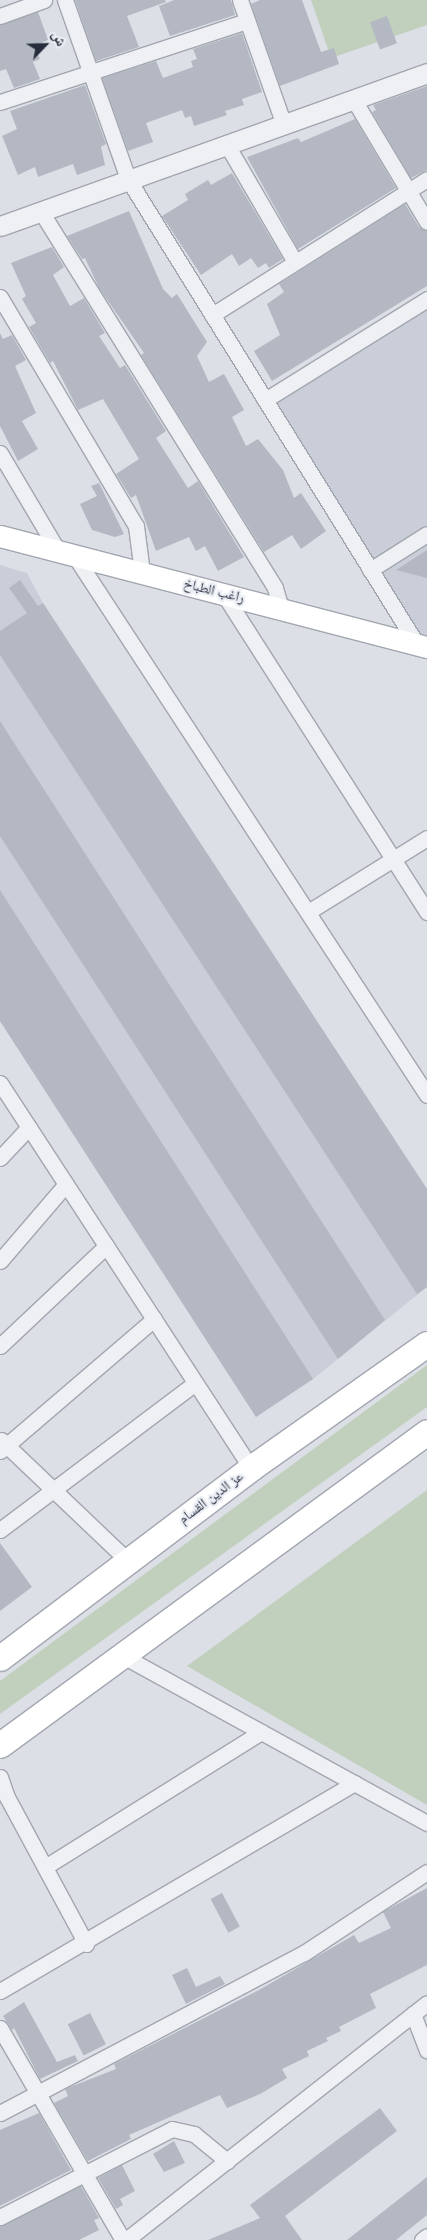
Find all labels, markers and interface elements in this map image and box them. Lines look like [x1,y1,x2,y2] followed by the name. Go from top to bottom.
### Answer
[20,20,70,70] north arrow
[48,28,70,49] text: ش
[182,575,246,607] street label: راغب الطباخ
[175,1468,247,1528] street label: عز الدين القسام

